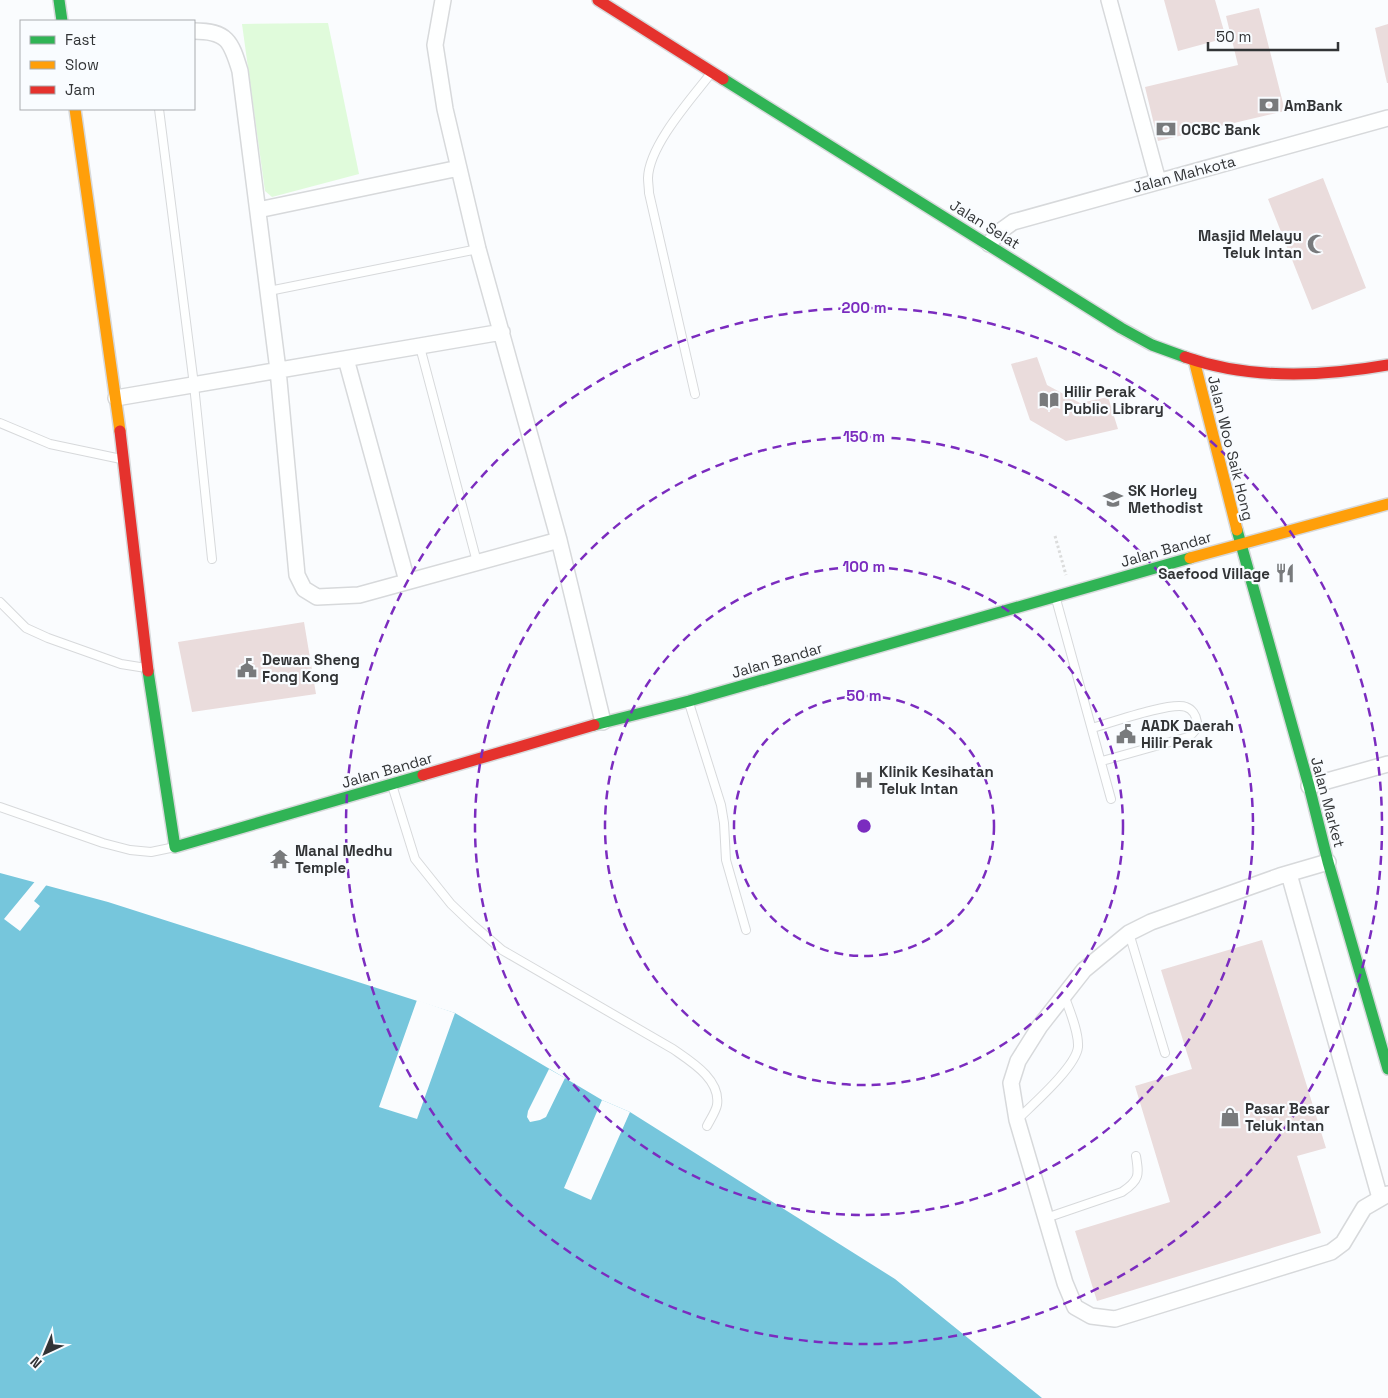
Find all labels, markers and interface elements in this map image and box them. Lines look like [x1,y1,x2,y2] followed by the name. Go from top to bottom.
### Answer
[20,20,195,110] legend
[1208,20,1338,52] scale bar
[1216,27,1251,46] text: 50 m
[65,30,96,49] text: Fast
[65,55,99,74] text: Slow
[65,80,95,99] text: Jam
[1258,94,1280,116] bank icon: AmBank
[1284,96,1343,115] place label: AmBank
[1155,118,1177,140] bank icon: OCBC Bank
[1181,120,1261,139] place label: OCBC Bank
[1131,151,1238,197] street label: Jalan Mahkota
[946,195,1024,253] street label: Jalan Selat
[1198,226,1302,262] place label: Masjid Melayu Teluk Intan
[1306,233,1328,255] mosque icon: Masjid Melayu Teluk Intan
[842,298,886,317] text: 200 m
[1204,373,1258,523] street label: Jalan Woo Saik Hong
[1064,382,1164,418] place label: Hilir Perak Public Library
[1038,389,1060,411] library icon: Hilir Perak Public Library
[843,427,885,446] text: 150 m
[1128,481,1203,517] place label: SK Horley Methodist
[1102,488,1124,510] school or university icon: SK Horley Methodist
[1118,527,1214,571] street label: Jalan Bandar
[843,557,885,576] text: 100 m
[1274,562,1296,584] restaurant icon: Saefood Village
[1158,564,1270,583] place label: Saefood Village
[729,638,825,682] street label: Jalan Bandar
[262,650,360,686] place label: Dewan Sheng Fong Kong
[236,657,258,679] public building icon: Dewan Sheng Fong Kong
[846,686,882,705] text: 50 m
[1141,716,1234,752] place label: AADK Daerah Hilir Perak
[1115,723,1137,745] public building icon: AADK Daerah Hilir Perak
[339,748,435,792] street label: Jalan Bandar
[1307,755,1349,849] street label: Jalan Market
[879,762,994,798] place label: Klinik Kesihatan Teluk Intan
[853,769,875,791] hospital icon: Klinik Kesihatan Teluk Intan
[855,817,873,835] centre of rings
[295,841,392,877] place label: Manal Medhu Temple
[269,848,291,870] temple icon: Manal Medhu Temple
[1245,1099,1330,1135] place label: Pasar Besar Teluk Intan
[1219,1106,1241,1128] shop icon: Pasar Besar Teluk Intan
[20,1328,70,1378] north arrow
[26,1353,46,1372] text: N

